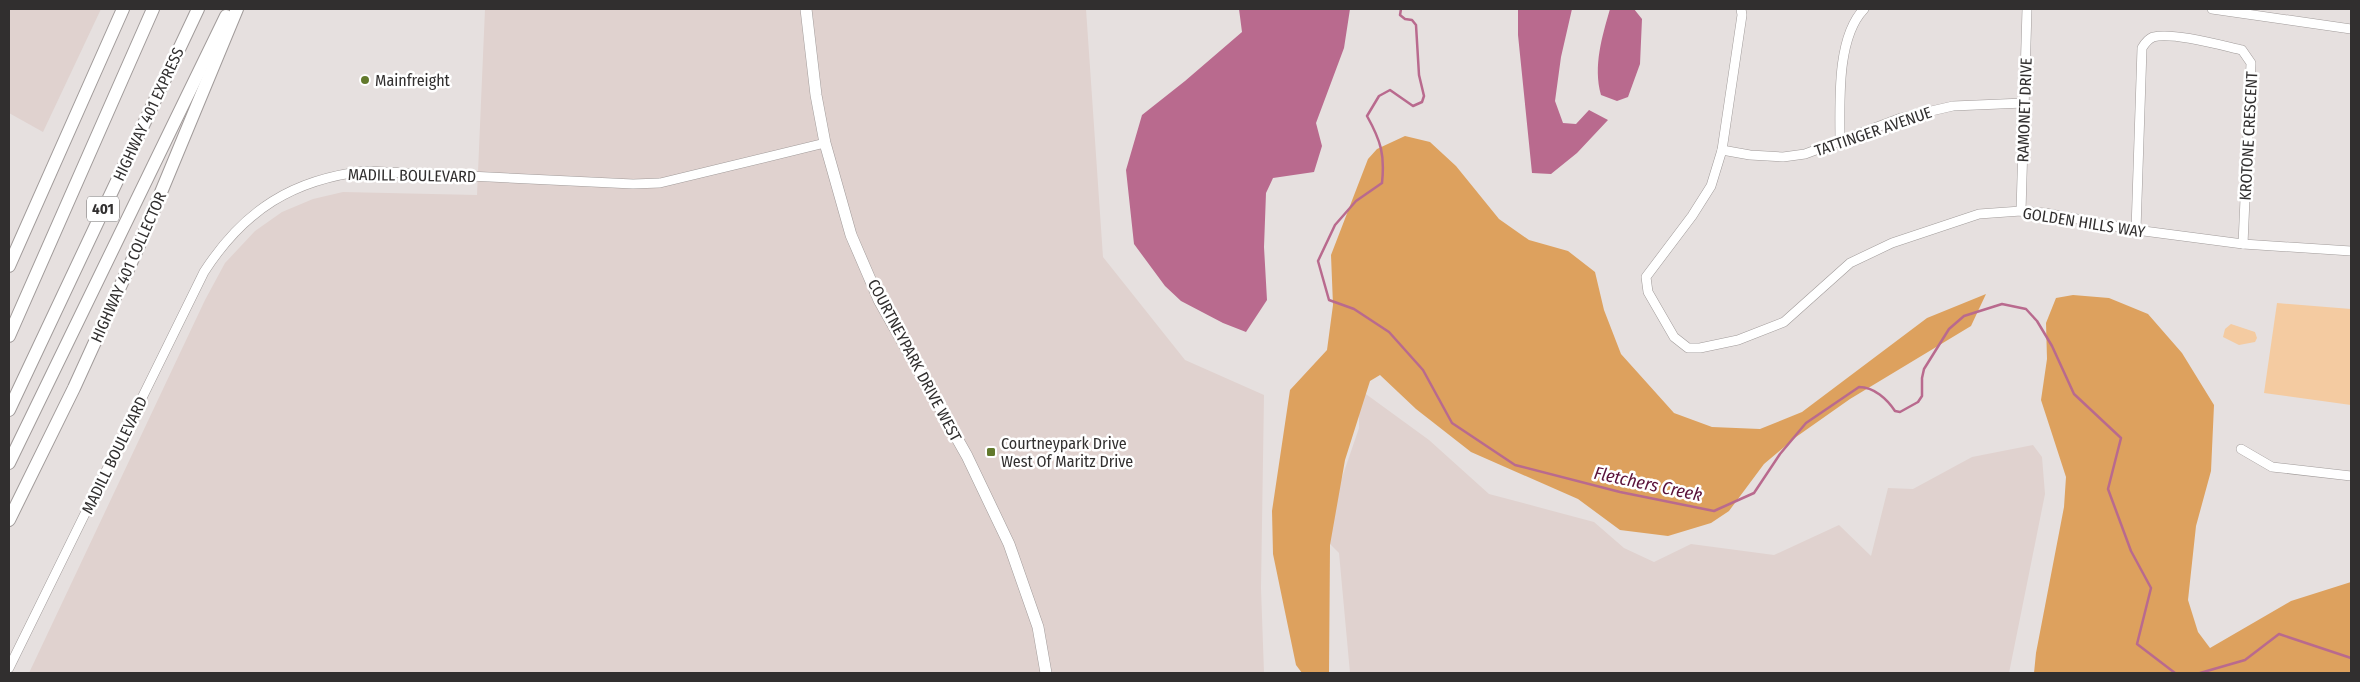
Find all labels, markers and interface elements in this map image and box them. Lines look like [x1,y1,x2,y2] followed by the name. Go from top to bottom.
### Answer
[109,44,188,184] street label: HIGHWAY 401 EXPRESS
[2013,57,2036,163] street label: RAMONET DRIVE
[2236,70,2261,201] street label: KROTONE CRESCENT
[375,71,451,90] place label: Mainfreight
[359,74,371,86] marker: Mainfreight
[1812,103,1934,160] street label: TATTINGER AVENUE
[348,165,476,186] street label: MADILL BOULEVARD
[87,189,170,345] street label: HIGHWAY 401 COLLECTOR
[87,196,119,222] road number: 401
[2021,203,2147,242] street label: GOLDEN HILLS WAY
[864,276,966,445] street label: COURTNEYPARK DRIVE WEST
[78,393,151,517] street label: MADILL BOULEVARD
[1001,434,1133,471] place label: Courtneypark Drive West Of Maritz Drive
[985,446,997,458] marker: Courtneypark Drive West Of Maritz Drive
[1592,462,1704,506] water label: Fletchers Creek

